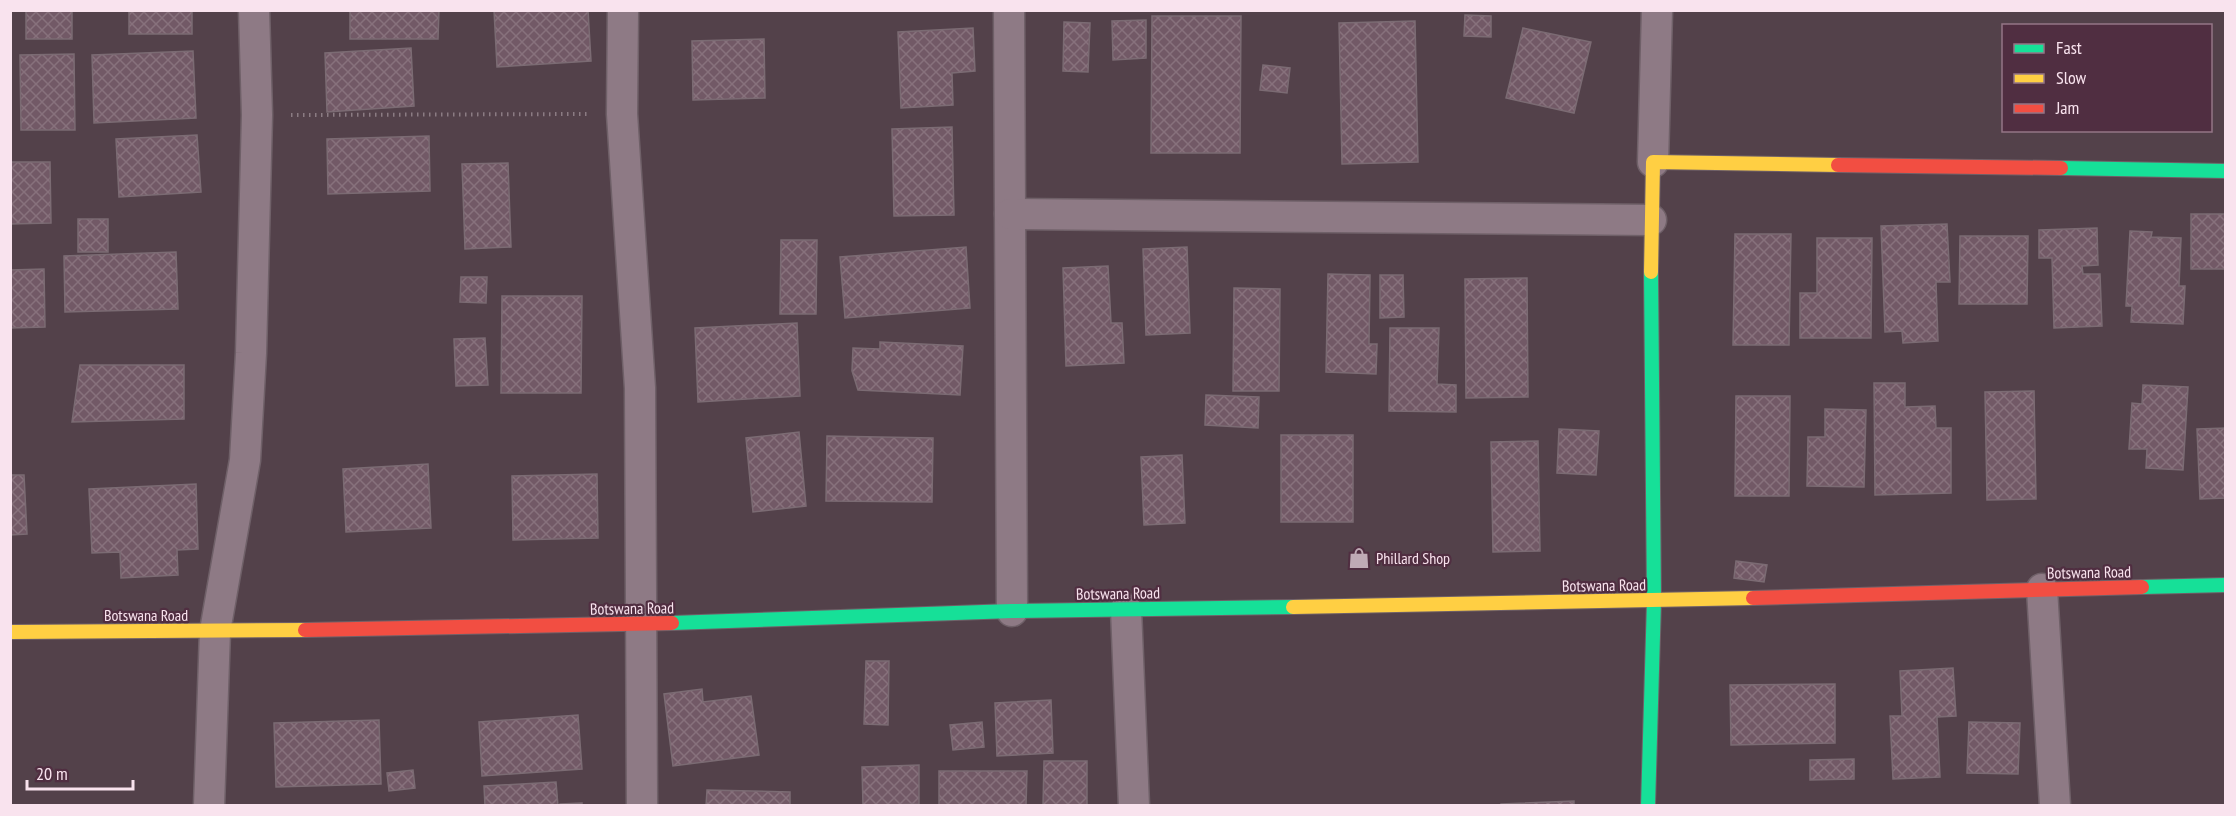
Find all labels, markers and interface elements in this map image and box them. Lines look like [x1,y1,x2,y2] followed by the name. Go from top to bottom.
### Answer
[2002,24,2212,132] legend
[2056,36,2082,59] text: Fast
[2056,66,2087,89] text: Slow
[2055,96,2079,119] text: Jam
[1347,546,1371,570] shop icon: Phillard Shop
[1376,548,1450,568] place label: Phillard Shop
[2047,561,2131,583] street label: Botswana Road
[1562,574,1646,596] street label: Botswana Road
[1076,582,1160,604] street label: Botswana Road
[590,597,674,619] street label: Botswana Road
[104,605,188,625] street label: Botswana Road
[27,753,134,791] scale bar
[36,762,68,785] text: 20 m

